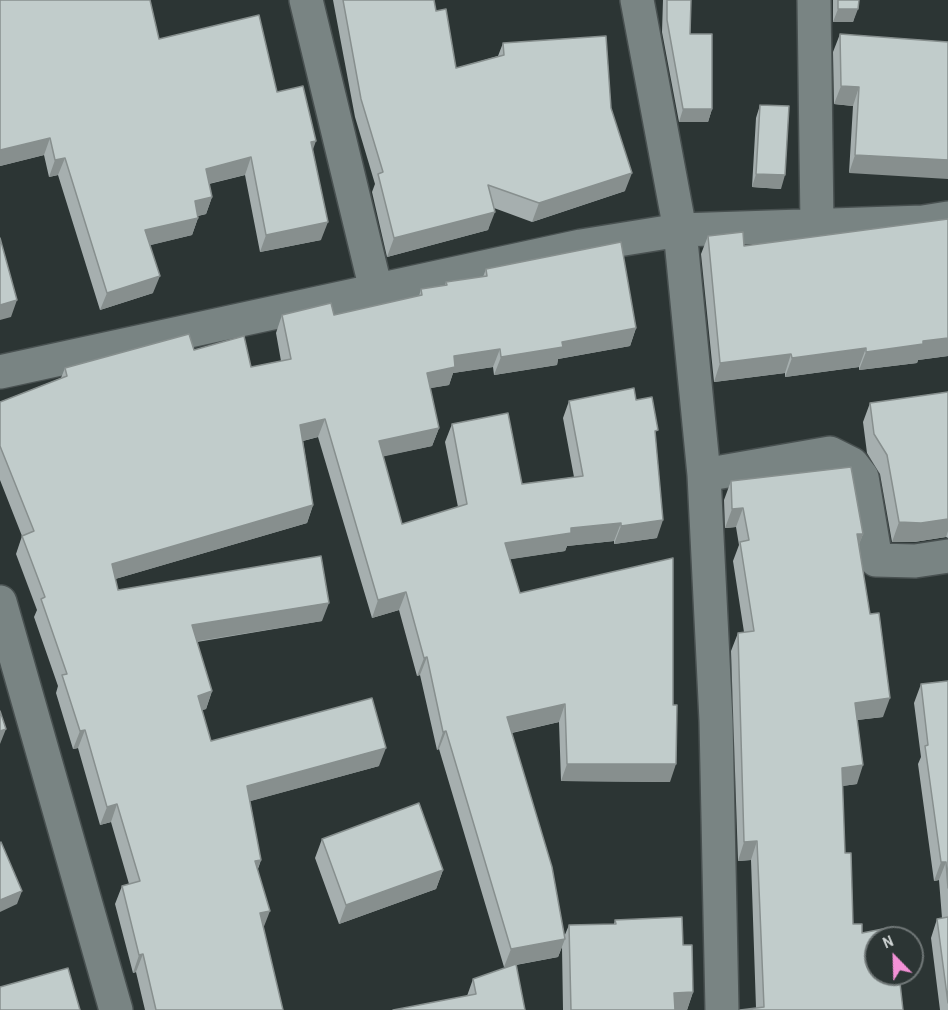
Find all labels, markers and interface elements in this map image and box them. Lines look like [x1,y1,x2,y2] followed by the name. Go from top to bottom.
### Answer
[864,926,924,986] north arrow
[879,929,896,953] text: N

